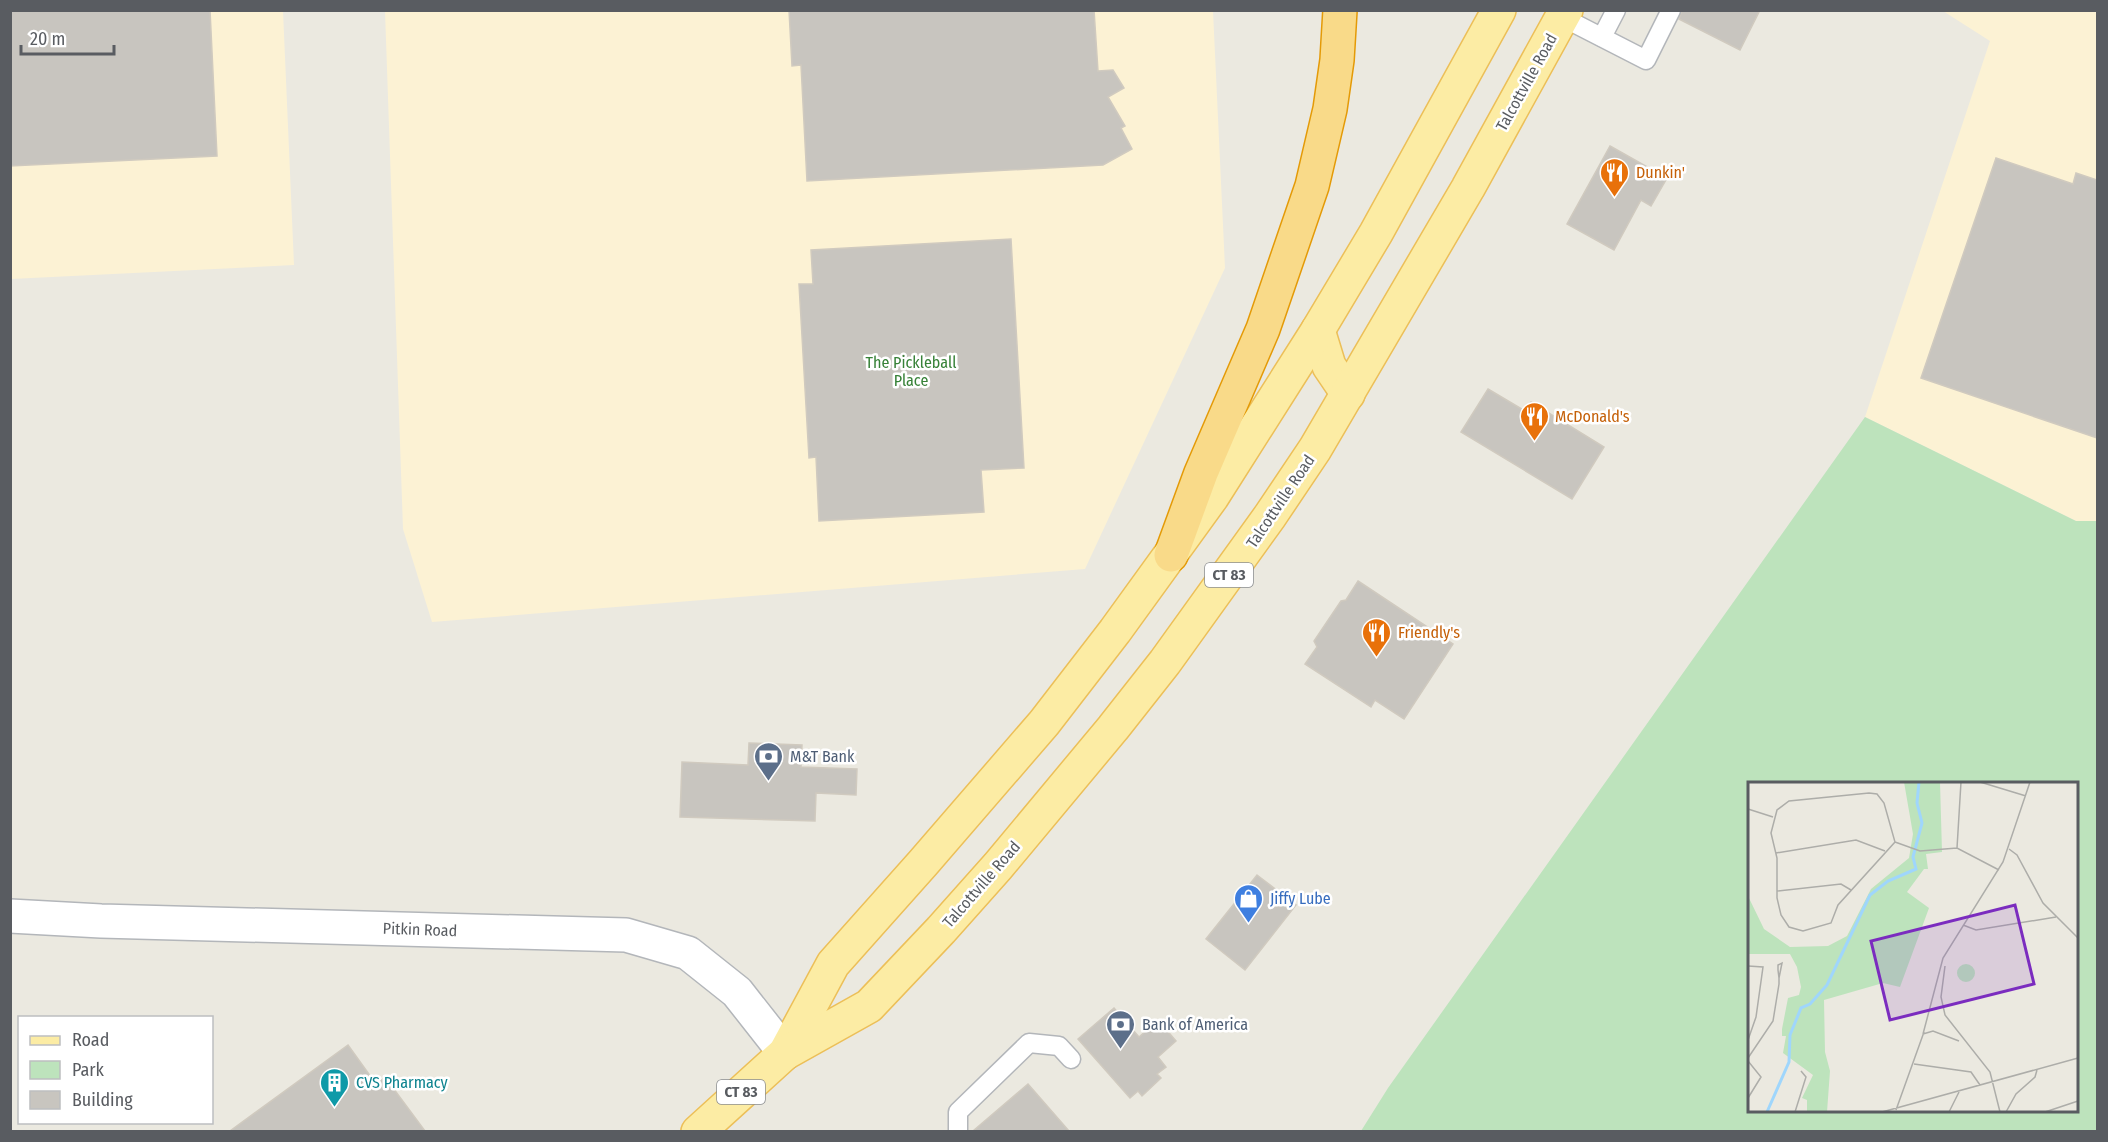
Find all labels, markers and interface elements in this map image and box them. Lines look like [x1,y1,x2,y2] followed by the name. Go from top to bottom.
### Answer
[21,18,114,56] scale bar
[30,28,65,50] text: 20 m
[1492,30,1561,134] street label: Talcottville Road
[1599,156,1631,198] restaurant icon: Dunkin'
[1636,163,1685,182] place label: Dunkin'
[866,353,956,390] park label: The Pickleball Place
[1518,400,1550,442] restaurant icon: McDonald's
[1555,407,1630,426] place label: McDonald's
[1242,451,1319,551] street label: Talcottville Road
[1205,563,1253,587] road number: CT 83
[1361,616,1393,658] restaurant icon: Friendly's
[1398,623,1460,642] place label: Friendly's
[753,740,785,782] bank icon: M&T Bank
[790,747,855,766] place label: M&T Bank
[1748,782,2078,1112] inset map
[939,837,1024,931] street label: Talcottville Road
[1233,882,1265,924] shop icon: Jiffy Lube
[1270,889,1331,908] place label: Jiffy Lube
[382,919,458,940] street label: Pitkin Road
[1105,1008,1137,1050] bank icon: Bank of America
[1142,1015,1248,1034] place label: Bank of America
[18,1016,213,1124] legend
[72,1029,109,1051] text: Road
[72,1059,105,1081] text: Park
[319,1066,351,1108] building icon: CVS Pharmacy
[356,1073,449,1092] place label: CVS Pharmacy
[717,1080,765,1104] road number: CT 83
[72,1089,133,1111] text: Building

